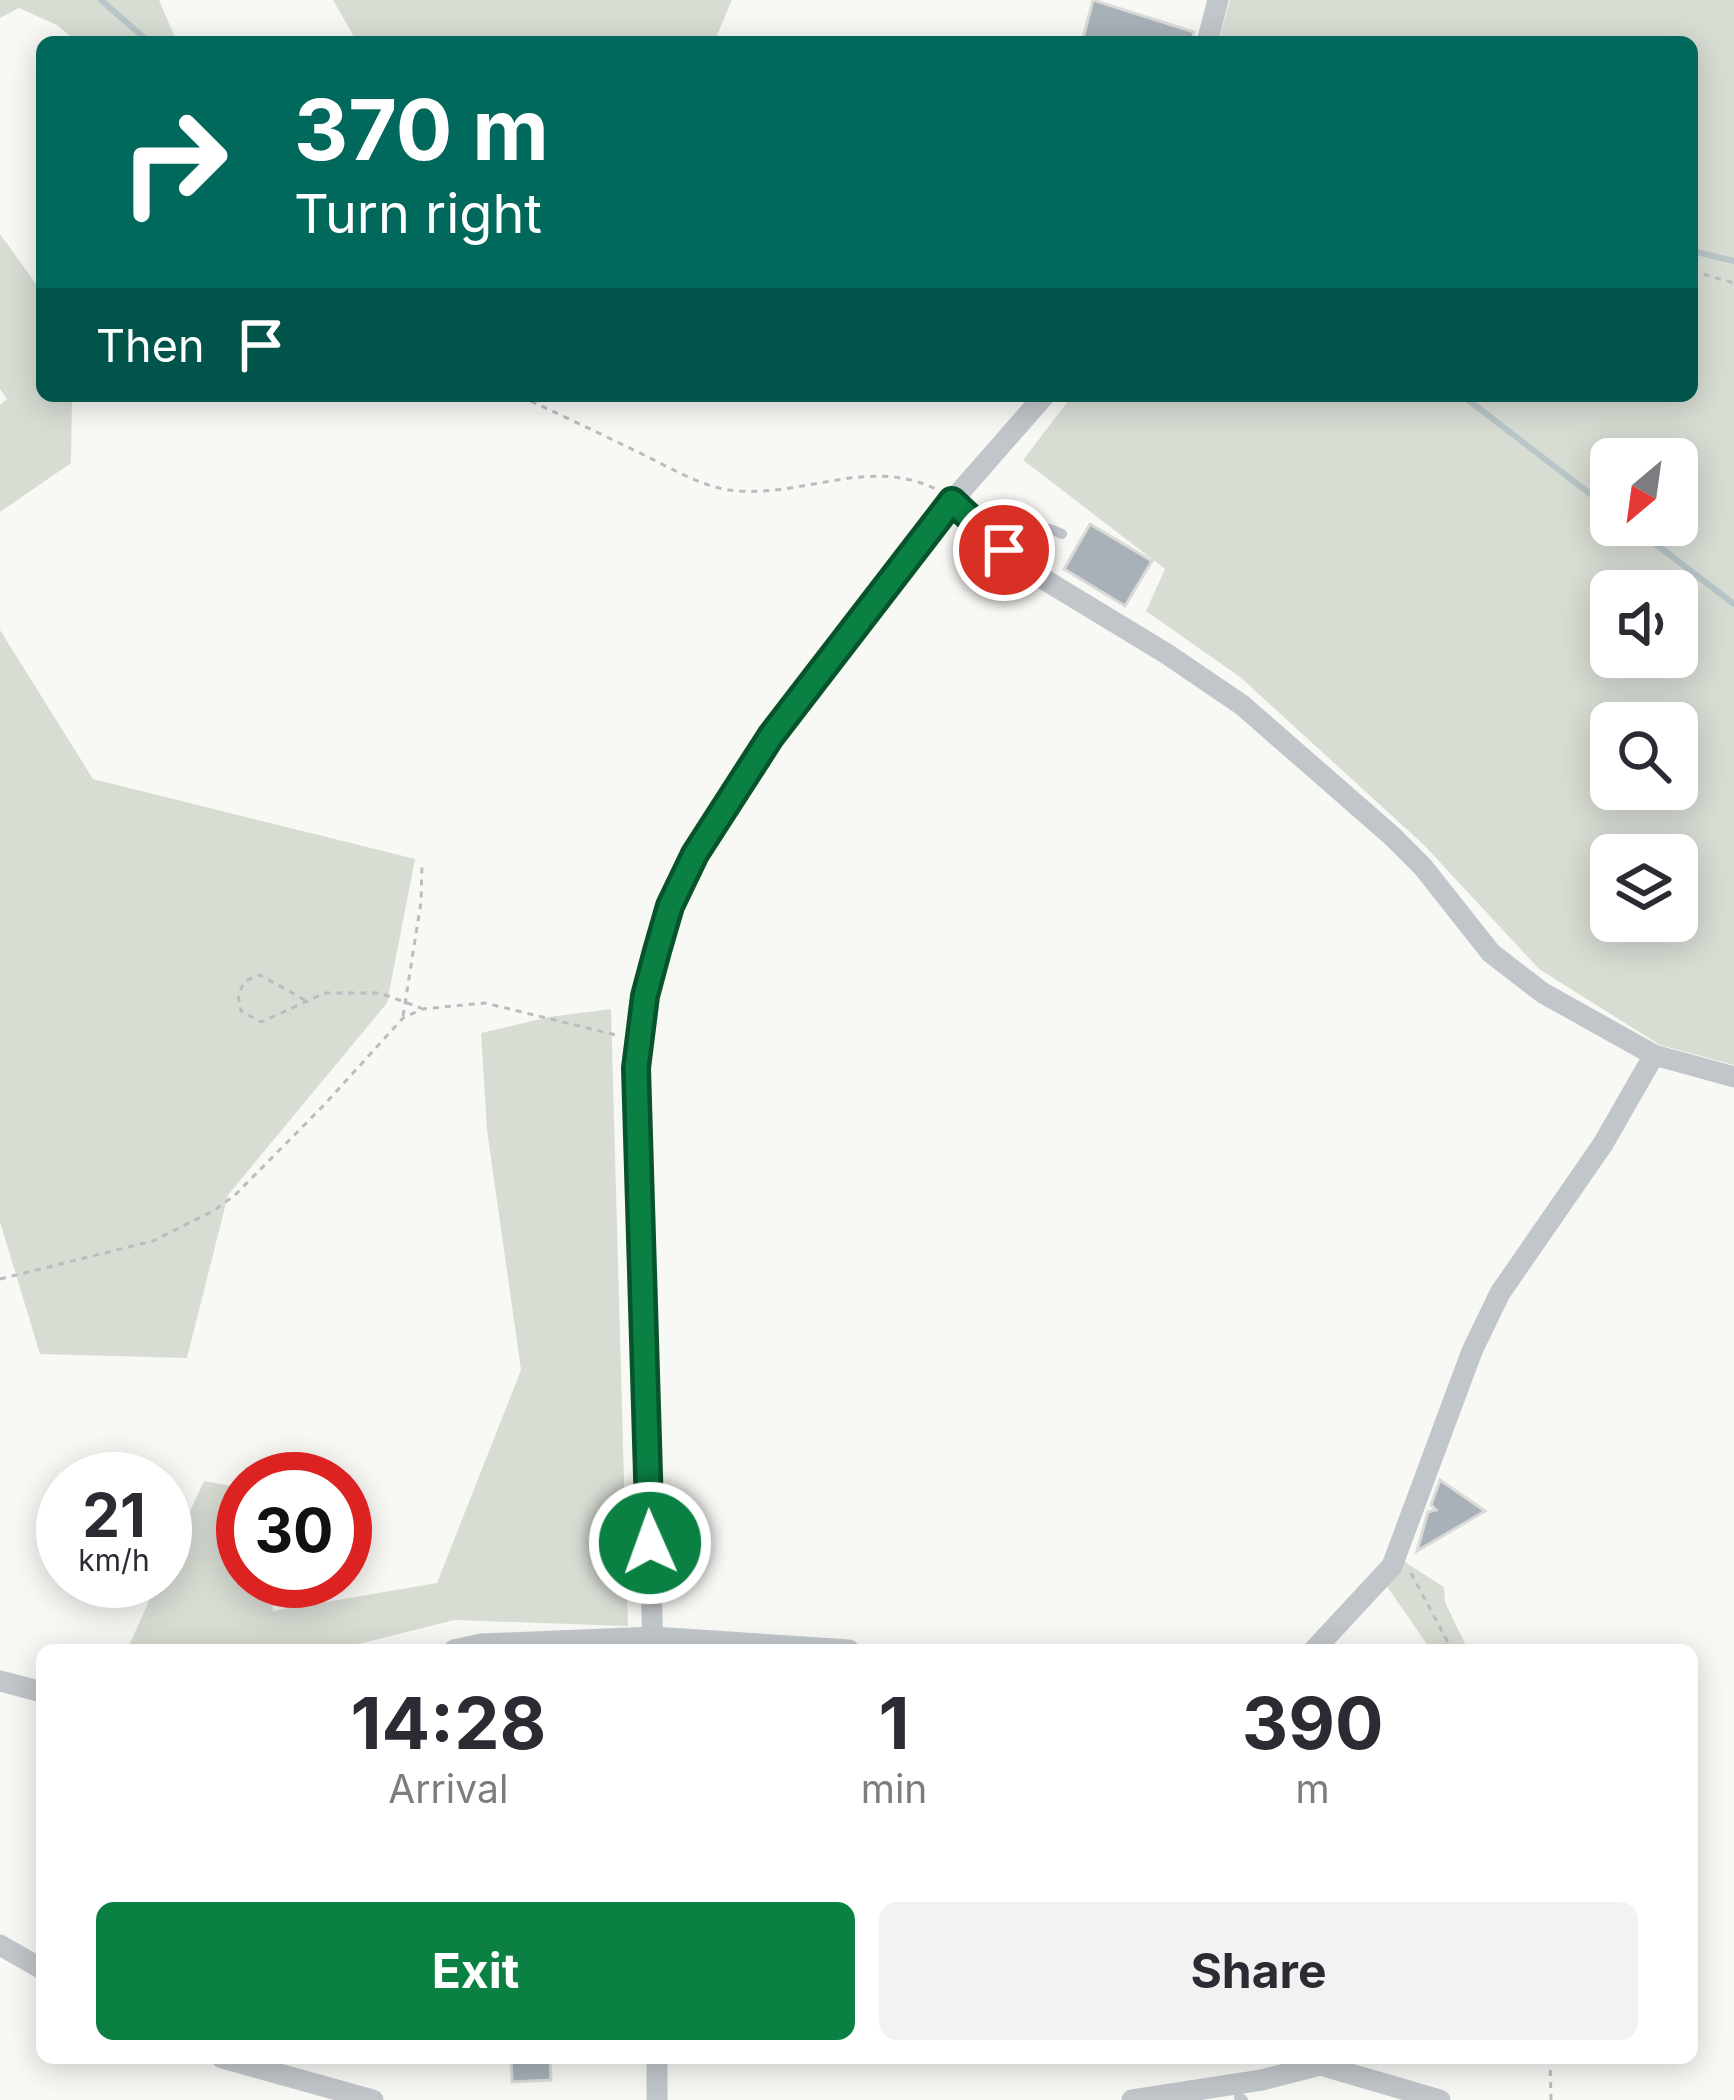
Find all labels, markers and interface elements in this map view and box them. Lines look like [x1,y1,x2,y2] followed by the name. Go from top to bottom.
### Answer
[294,79,549,180] text: 370 m
[96,84,252,240] icon: right
[294,181,542,246] text: Turn right
[228,312,294,378] icon: arrive
[96,318,204,373] text: Then
[1590,438,1698,546] north arrow
[1590,438,1698,942] map controls
[953,499,1055,601] pin
[971,517,1037,583] icon: arrive
[1590,570,1698,678] button: sound
[1590,702,1698,810] button: search
[1590,834,1698,942] button: layers
[216,1452,372,1608] speed limit sign: 30
[82,1479,146,1551] text: 21
[587,1480,713,1606] position arrow
[78,1542,150,1578] text: km/h
[350,1679,546,1766] text: 14:28
[879,1679,910,1766] text: 1
[1242,1679,1384,1766] text: 390
[388,1765,508,1812] text: Arrival
[861,1765,927,1812] text: min
[1296,1765,1330,1812] text: m
[96,1902,855,2040] button: Exit
[879,1902,1638,2040] button: Share

